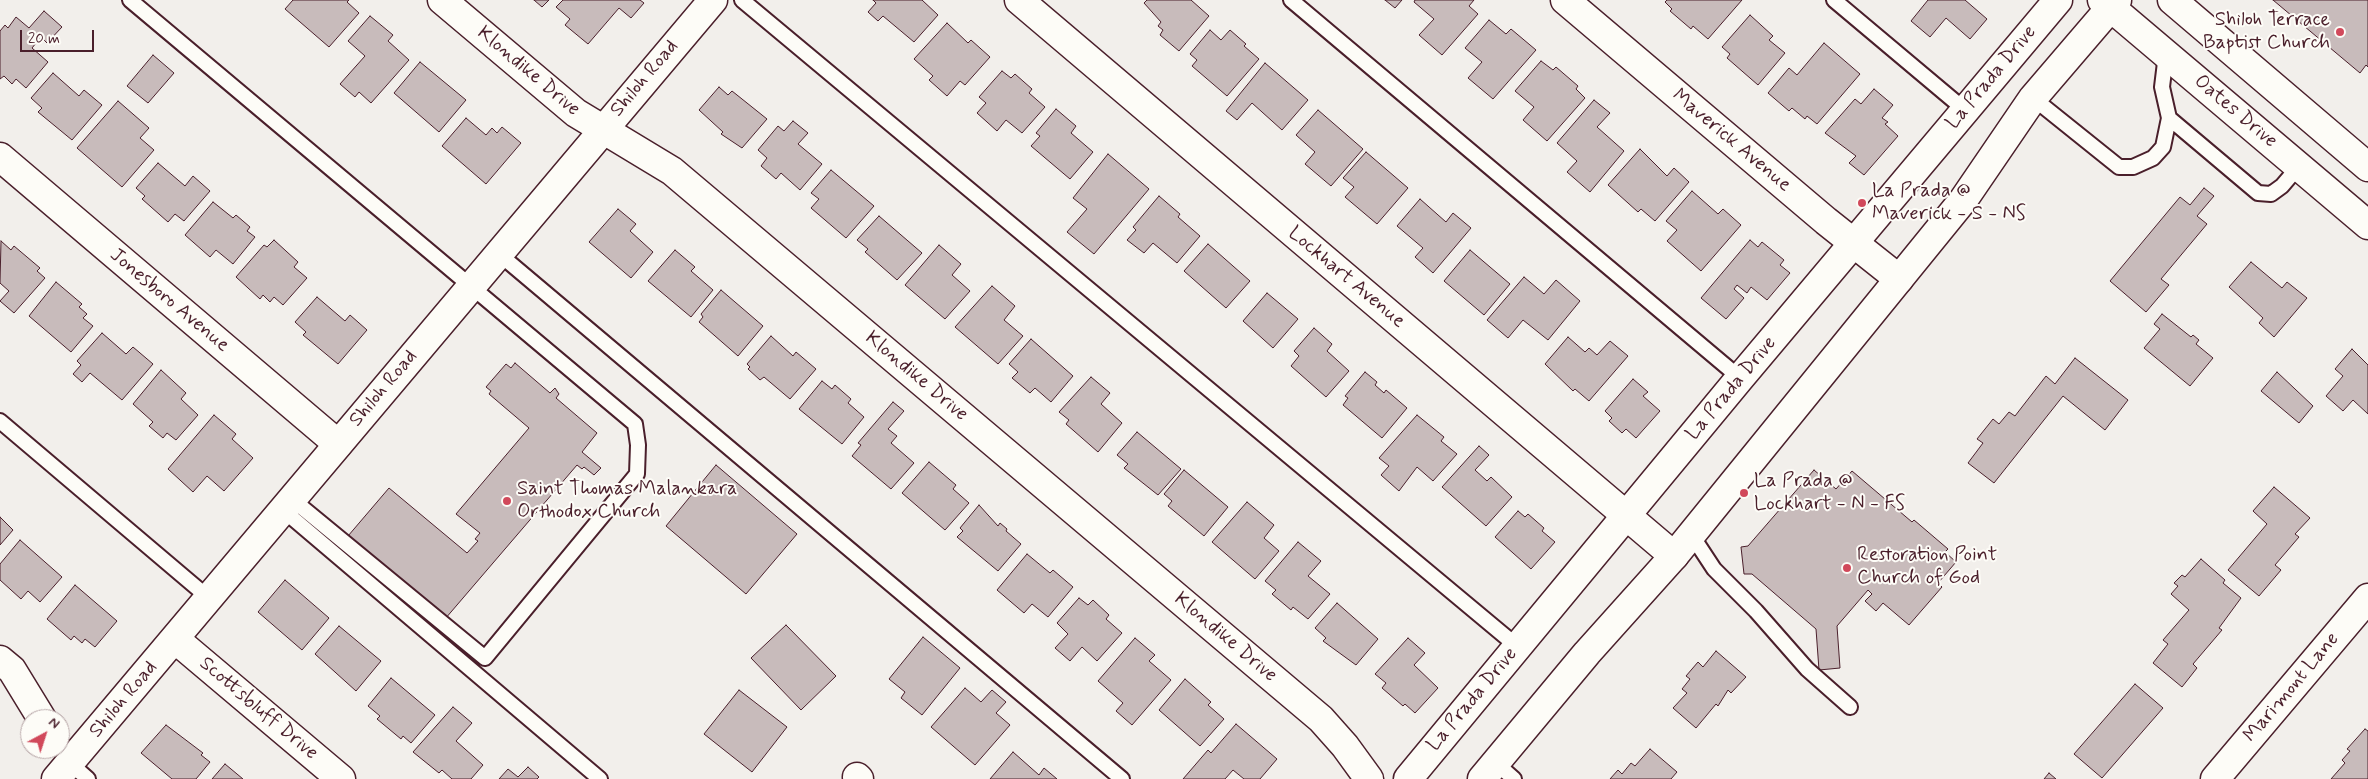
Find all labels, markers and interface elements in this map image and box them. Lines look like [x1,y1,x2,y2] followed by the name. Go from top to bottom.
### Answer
[2203,9,2330,56] place label: Shiloh Terrace Baptist Church
[22,20,96,52] scale bar
[1942,21,2042,135] street label: La Prada Drive
[472,22,584,122] street label: Klondike Drive
[2334,26,2346,38] marker: Shiloh Terrace Baptist Church
[28,29,60,49] text: 20 m
[606,36,684,122] street label: Shiloh Road
[2188,70,2282,154] street label: Oates Drive
[1667,84,1795,198] street label: Maverick Avenue
[1872,180,2026,227] place label: La Prada @ Maverick - S - NS
[1856,197,1868,209] marker: La Prada @ Maverick - S - NS
[1283,222,1409,334] street label: Lockhart Avenue
[104,244,234,358] street label: Jonesboro Avenue
[860,327,972,427] street label: Klondike Drive
[1682,332,1782,446] street label: La Prada Drive
[345,346,423,432] street label: Shiloh Road
[1754,470,1905,517] place label: La Prada @ Lockhart - N - FS
[517,478,737,525] place label: Saint Thomas Malankara Orthodox Church
[1738,487,1750,499] marker: La Prada @ Lockhart - N - FS
[501,495,513,507] marker: Saint Thomas Malankara Orthodox Church
[1857,544,1997,591] place label: Restoration Point Church of God
[1841,562,1853,574] marker: Restoration Point Church of God
[1169,588,1281,688] street label: Klondike Drive
[2239,628,2345,748] street label: Marimont Lane
[1423,643,1523,757] street label: La Prada Drive
[194,652,322,766] street label: Scottsbluff Drive
[85,657,163,743] street label: Shiloh Road
[20,709,70,759] north arrow
[45,713,63,733] text: N

